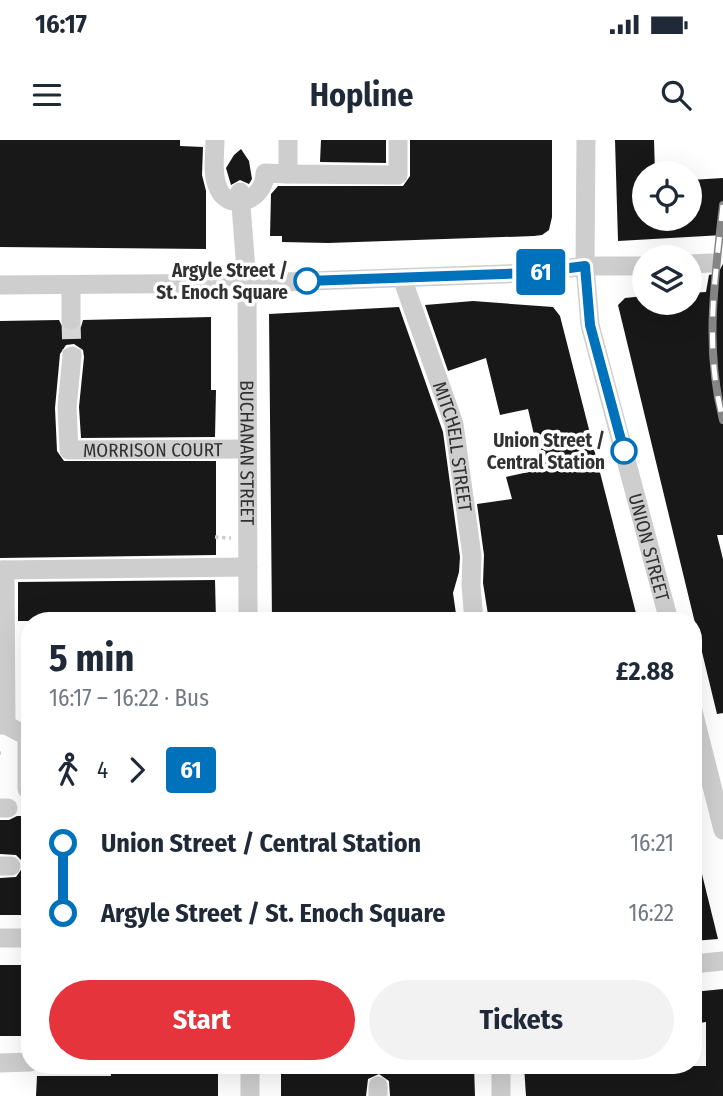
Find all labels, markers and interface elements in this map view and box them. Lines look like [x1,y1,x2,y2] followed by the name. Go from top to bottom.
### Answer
[35,9,87,40] text: 16:17
[28,76,66,114] icon: menu
[310,76,413,114] text: Hopline
[657,76,695,114] icon: search
[632,161,702,315] map controls
[632,161,702,231] button: locate
[632,245,702,315] button: layers
[510,249,572,295] line badge: 61
[530,258,552,286] text: 61
[156,259,288,304] place label: Argyle Street / St. Enoch Square
[294,268,320,294] marker: Argyle Street / St. Enoch Square
[428,378,477,513] street label: MITCHELL STREET
[236,380,259,526] street label: BUCHANAN STREET
[487,429,605,474] place label: Union Street / Central Station
[83,438,223,461] street label: MORRISON COURT
[611,438,637,464] marker: Union Street / Central Station
[624,491,675,604] street label: UNION STREET
[49,635,134,681] text: 5 min
[616,656,674,687] text: £2.88
[49,684,209,712] text: 16:17 – 16:22 · Bus
[49,751,87,789] icon: walk
[118,751,156,789] icon: forward
[97,756,108,784] text: 4
[180,756,202,784] text: 61
[101,828,421,859] text: Union Street / Central Station
[630,829,674,857] text: 16:21
[101,898,445,929] text: Argyle Street / St. Enoch Square
[628,899,674,927] text: 16:22
[49,980,355,1060] button: Start
[369,980,674,1060] button: Tickets

